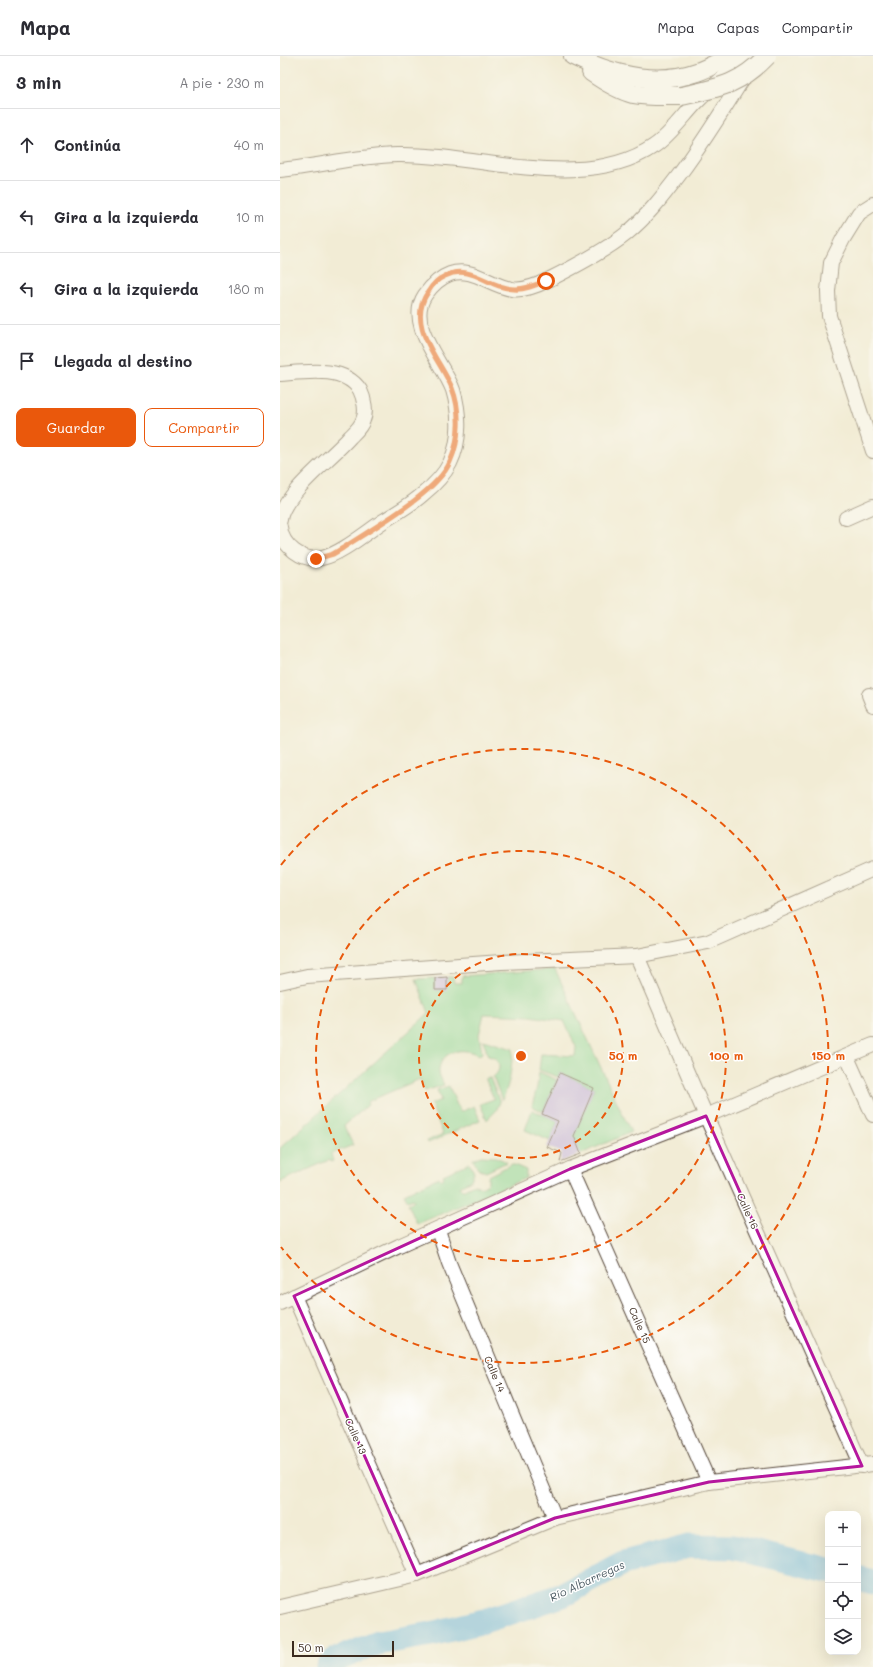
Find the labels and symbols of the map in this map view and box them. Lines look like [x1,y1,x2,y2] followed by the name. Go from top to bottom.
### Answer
[537,272,555,290] route start
[307,550,325,568] route end
[609,1047,637,1063] text: 50 m
[709,1047,743,1063] text: 100 m
[811,1047,845,1063] text: 150 m
[514,1049,528,1063] centre of rings
[734,1191,762,1231] street label: Calle 16
[626,1305,654,1345] street label: Calle 15
[481,1354,509,1394] street label: Calle 14
[342,1416,370,1456] street label: Calle 13
[547,1557,627,1605] water label: Río Albarregas
[292,1639,394,1658] scale bar

